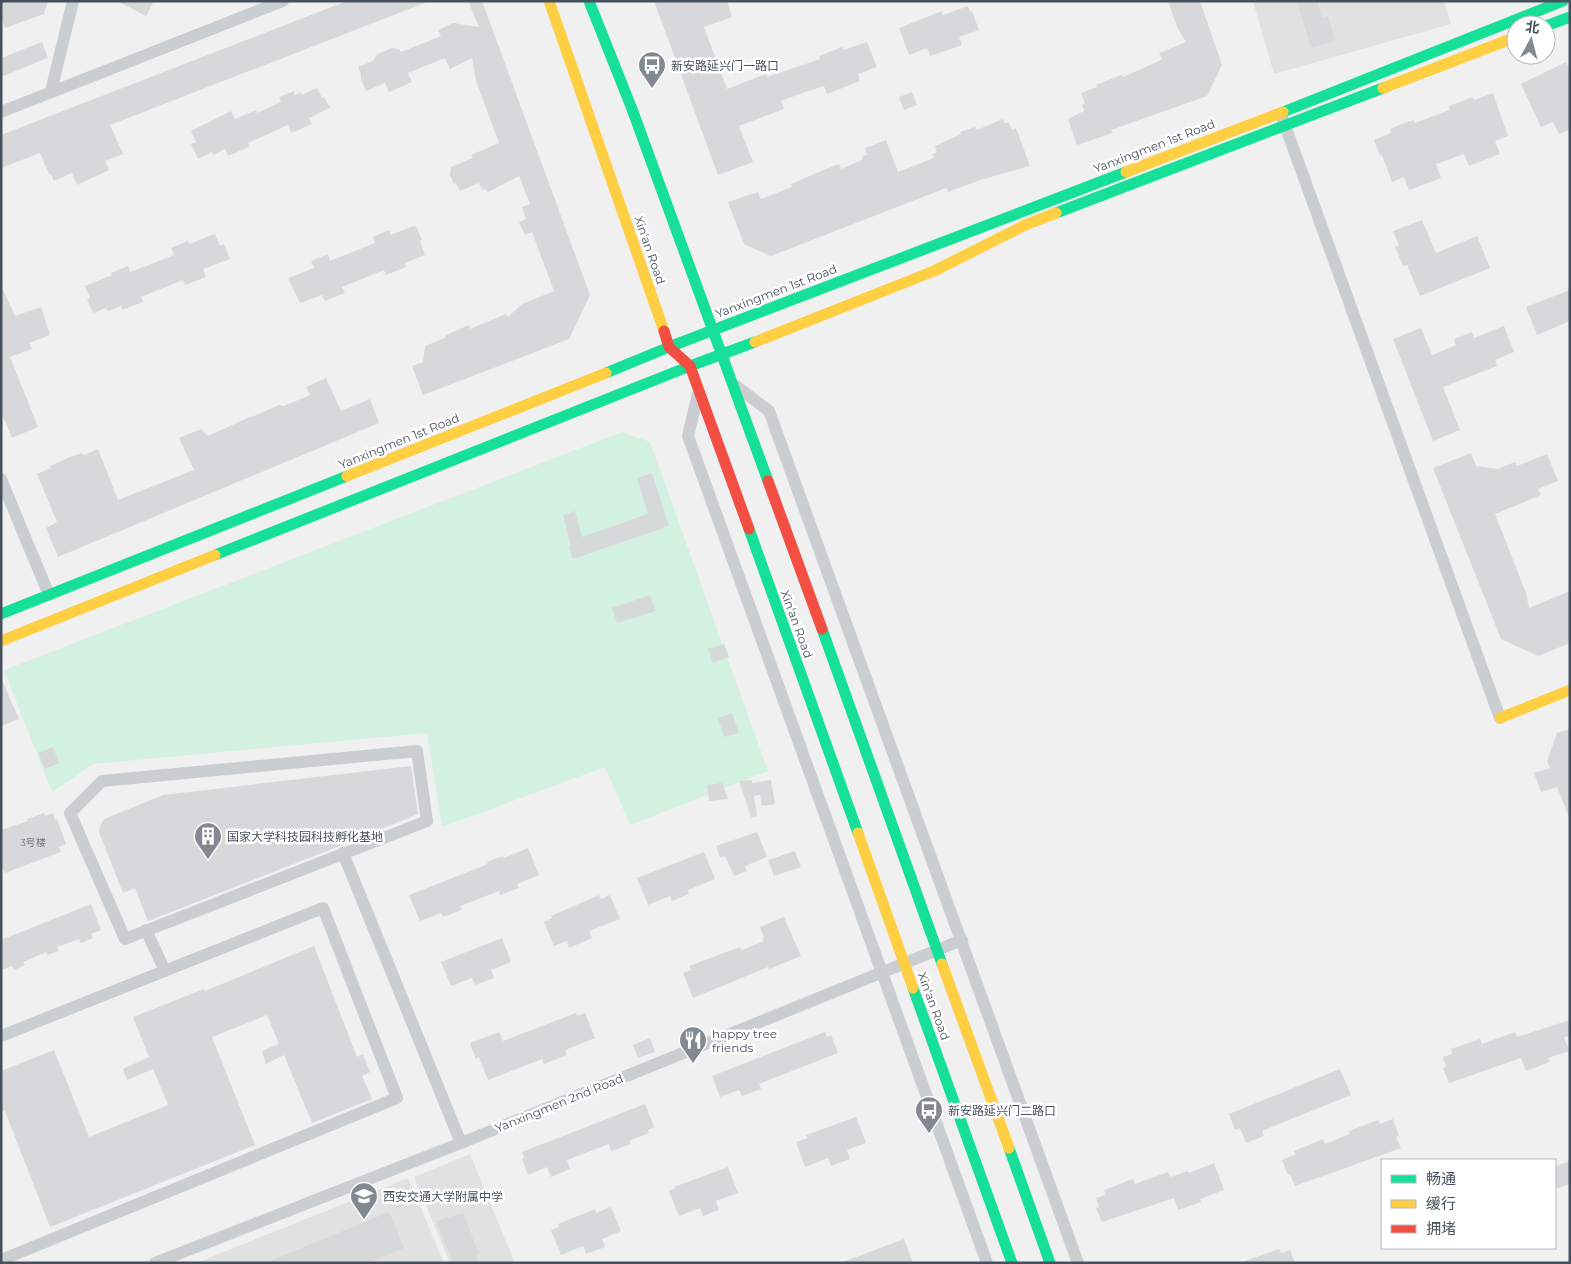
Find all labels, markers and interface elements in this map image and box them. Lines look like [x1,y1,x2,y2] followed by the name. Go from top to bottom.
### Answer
[1506,15,1556,65] north arrow
[1525,17,1541,37] text: 北
[637,50,667,89] bus stop icon: 新安路延兴门一路口
[671,58,779,73] place label: 新安路延兴门一路口
[1091,116,1217,176] street label: Yanxingmen 1st Road
[631,214,669,286] street label: Xin'an Road
[713,261,839,321] street label: Yanxingmen 1st Road
[336,410,462,472] street label: Yanxingmen 1st Road
[778,588,816,660] street label: Xin'an Road
[193,821,223,860] building icon: 国家大学科技园科技孵化基地
[227,829,383,844] place label: 国家大学科技园科技孵化基地
[20,836,46,849] house number: 3号楼
[915,970,953,1042] street label: Xin'an Road
[678,1025,708,1064] restaurant icon: happy tree friends
[712,1026,777,1055] place label: happy tree friends
[493,1070,625,1136] street label: Yanxingmen 2nd Road
[914,1095,944,1134] bus stop icon: 新安路延兴门二路口
[948,1103,1056,1118] place label: 新安路延兴门二路口
[1381,1159,1556,1249] legend
[1426,1169,1456,1188] text: 畅通
[349,1181,379,1220] school or university icon: 西安交通大学附属中学
[383,1189,503,1204] place label: 西安交通大学附属中学
[1426,1194,1456,1213] text: 缓行
[1426,1219,1456,1238] text: 拥堵

